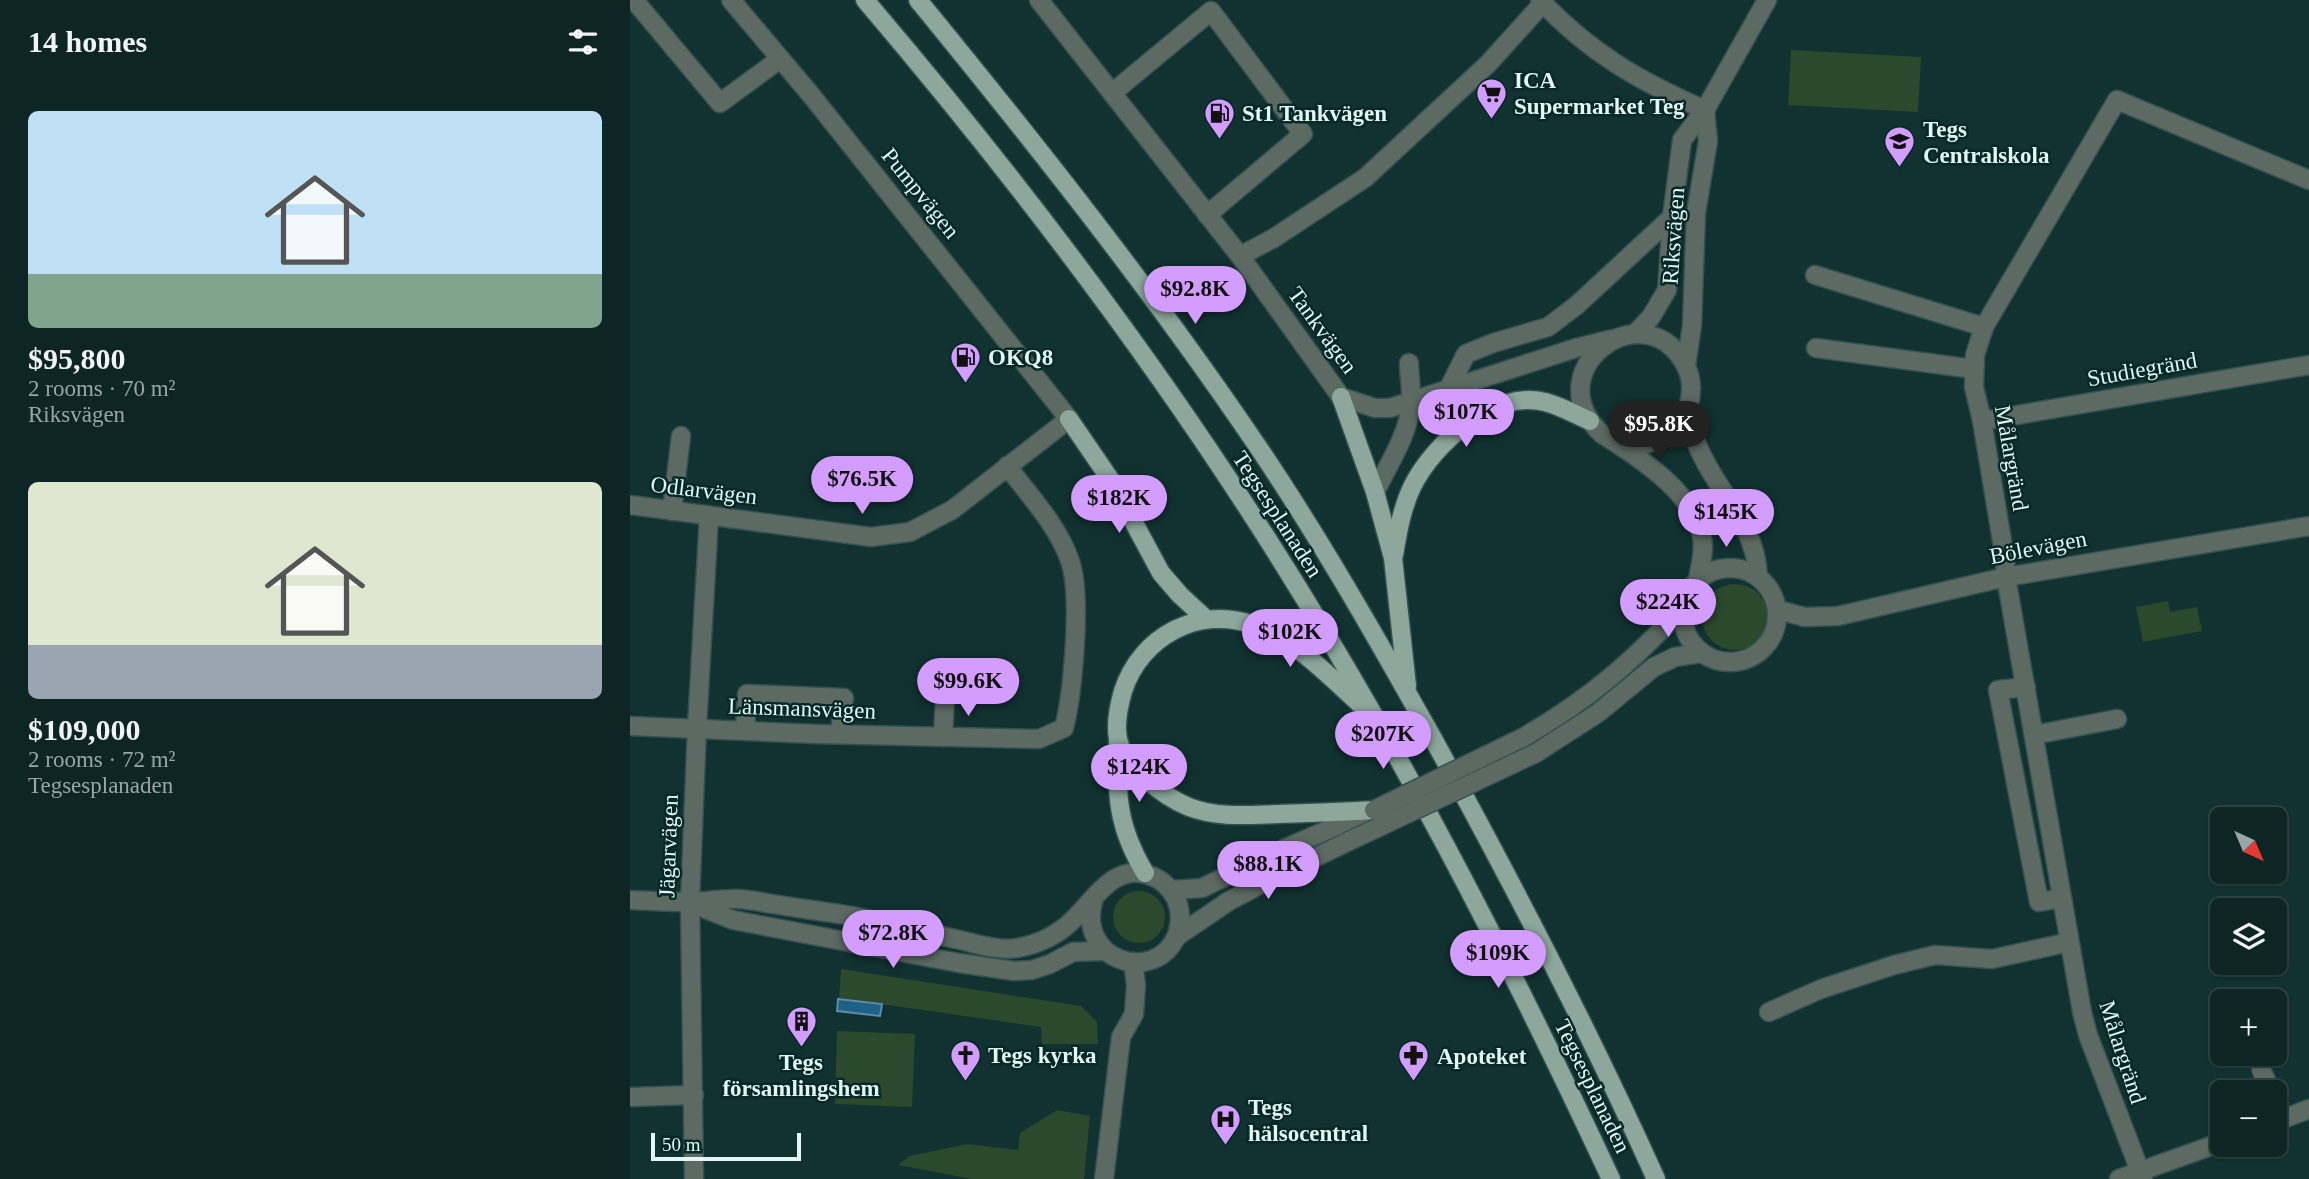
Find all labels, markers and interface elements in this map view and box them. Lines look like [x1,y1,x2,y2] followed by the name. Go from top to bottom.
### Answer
[564,23,602,61] icon: filters
[28,25,147,58] text: 14 homes
[1514,68,1685,119] place label: ICA Supermarket Teg
[1474,76,1508,120] supermarket icon: ICA Supermarket Teg
[1202,96,1236,140] fuel station icon: St1 Tankvägen
[1242,101,1387,126] place label: St1 Tankvägen
[1923,117,2050,168] place label: Tegs Centralskola
[1883,125,1917,169] school or university icon: Tegs Centralskola
[877,143,965,244] street label: Pumpvägen
[252,157,378,283] icon: home
[1658,186,1689,285] street label: Riksvägen
[1138,266,1252,326] pin: $92.8K
[1160,276,1230,301] text: $92.8K
[1283,282,1363,379] street label: Tankvägen
[948,340,982,384] fuel station icon: OKQ8
[28,342,126,375] text: $95,800
[988,345,1053,370] place label: OKQ8
[2085,347,2199,391] street label: Studiegränd
[28,376,175,401] text: 2 rooms · 70 m²
[1417,390,1515,449] pin: $107K
[1434,399,1498,424] text: $107K
[28,402,125,427] text: Riksvägen
[1602,402,1716,461] pin: $95.8K
[1990,403,2033,513] street label: Målargränd
[1624,411,1694,436] text: $95.8K
[1228,447,1328,582] street label: Tegsesplanaden
[805,456,919,516] pin: $76.5K
[827,466,897,491] text: $76.5K
[649,472,759,510] street label: Odlarvägen
[1070,476,1168,535] pin: $182K
[1087,485,1151,510] text: $182K
[1677,490,1775,549] pin: $145K
[1694,499,1758,524] text: $145K
[1987,526,2089,569] street label: Bölevägen
[252,528,378,654] icon: home
[1619,580,1717,639] pin: $224K
[1636,589,1700,614] text: $224K
[1241,610,1339,669] pin: $102K
[1258,619,1322,644] text: $102K
[911,658,1025,718] pin: $99.6K
[933,668,1003,693] text: $99.6K
[727,693,877,724] street label: Länsmansvägen
[1334,712,1432,771] pin: $207K
[28,713,141,746] text: $109,000
[1351,721,1415,746] text: $207K
[1090,744,1188,804] pin: $124K
[28,747,175,772] text: 2 rooms · 72 m²
[1107,754,1171,779] text: $124K
[28,773,173,798] text: Tegsesplanaden
[654,793,683,898] street label: Jägarvägen
[2210,807,2287,884] north arrow
[2210,807,2287,1157] map controls
[1211,842,1325,901] pin: $88.1K
[1233,851,1303,876] text: $88.1K
[2210,898,2287,975] button: layers
[836,911,950,970] pin: $72.8K
[858,920,928,945] text: $72.8K
[1449,930,1547,990] pin: $109K
[1466,940,1530,965] text: $109K
[2210,989,2287,1066] button: +
[2094,997,2151,1107] street label: Målargränd
[784,1004,818,1048] building icon: Tegs församlingshem
[1549,1015,1636,1157] street label: Tegsesplanaden
[948,1038,982,1082] church icon: Tegs kyrka
[1397,1039,1431,1083] pharmacy icon: Apoteket
[988,1043,1097,1068] place label: Tegs kyrka
[1437,1044,1527,1069] place label: Apoteket
[722,1050,880,1101] place label: Tegs församlingshem
[2210,1080,2287,1157] button: −
[1248,1095,1368,1146] place label: Tegs hälsocentral
[1208,1103,1242,1147] hospital icon: Tegs hälsocentral
[651,1130,802,1162] scale bar
[662,1134,701,1155] text: 50 m

